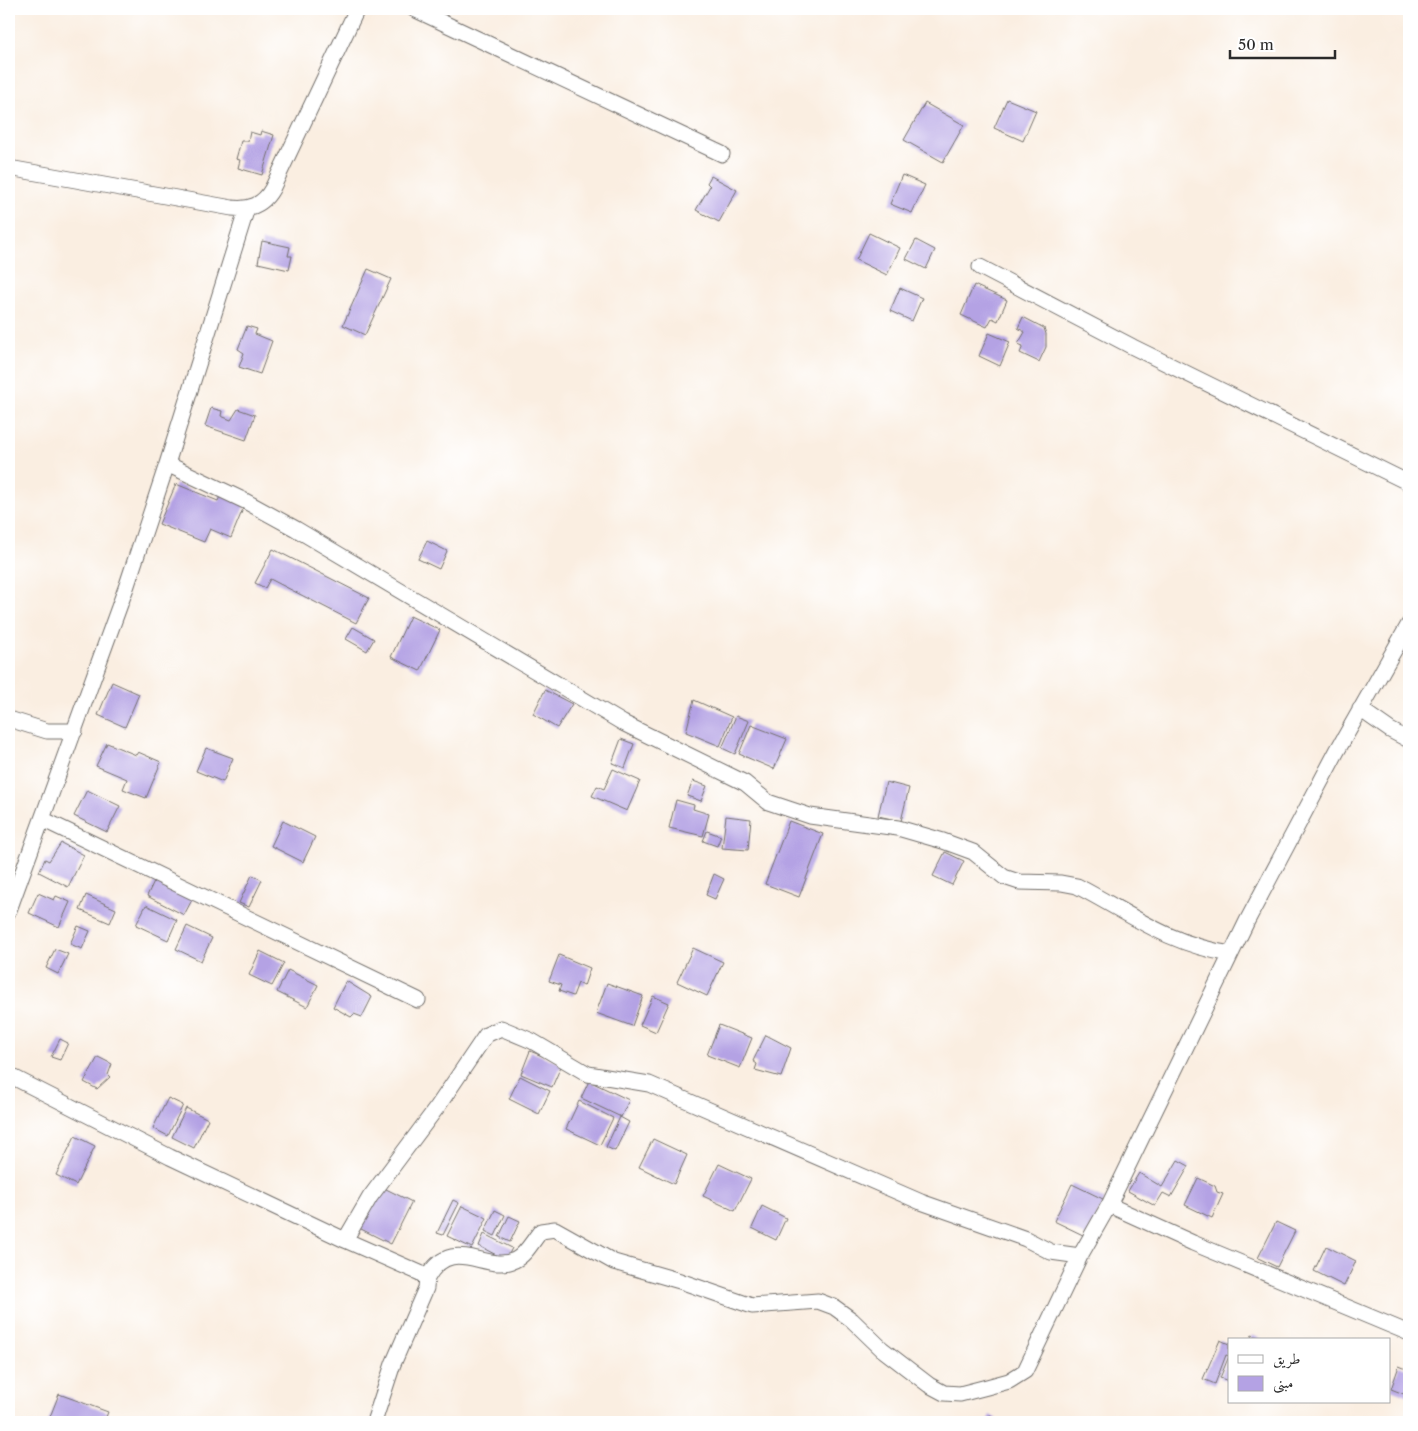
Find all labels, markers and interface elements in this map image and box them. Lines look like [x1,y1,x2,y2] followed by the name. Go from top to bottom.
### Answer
[1230,28,1336,60] scale bar
[1238,35,1274,54] text: 50 m
[1228,1338,1390,1404] legend
[1273,1349,1300,1369] text: طريق
[1273,1373,1293,1394] text: مبنى

